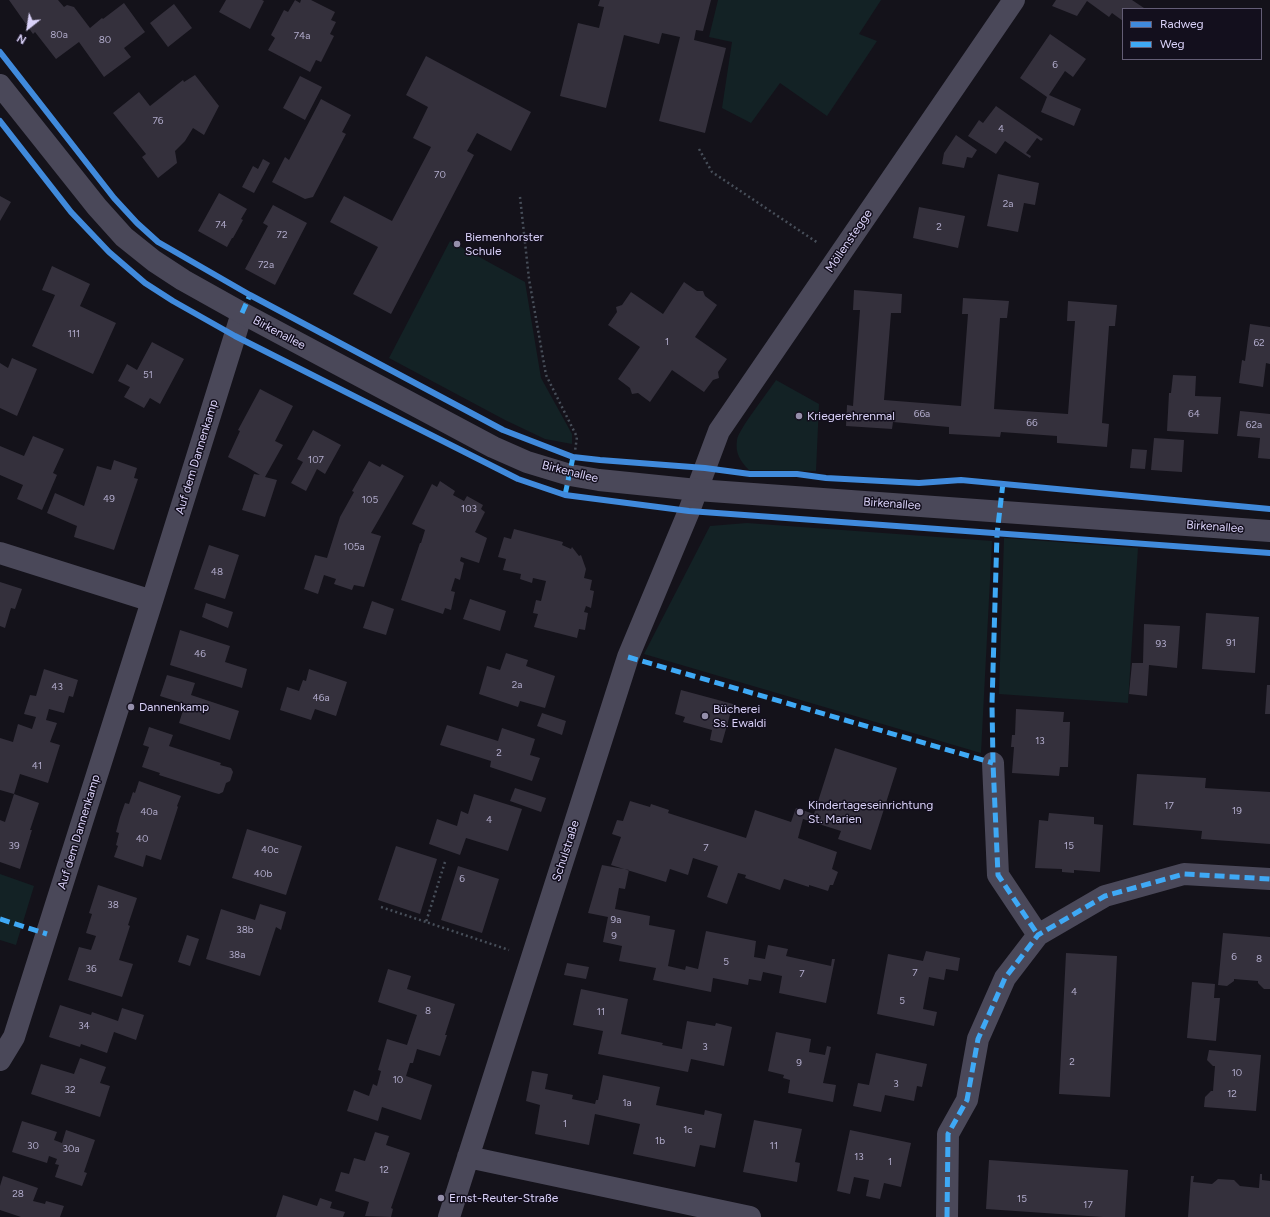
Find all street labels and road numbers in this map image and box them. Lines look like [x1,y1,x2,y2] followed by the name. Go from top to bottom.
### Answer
[823,207,875,275] street label: Möllenstegge
[250,313,308,353] street label: Birkenallee
[173,398,221,516] street label: Auf dem Dannenkamp
[540,458,600,486] street label: Birkenallee
[863,495,921,513] street label: Birkenallee
[1186,518,1244,536] street label: Birkenallee
[55,773,103,891] street label: Auf dem Dannenkamp
[549,819,583,883] street label: Schulstraße

